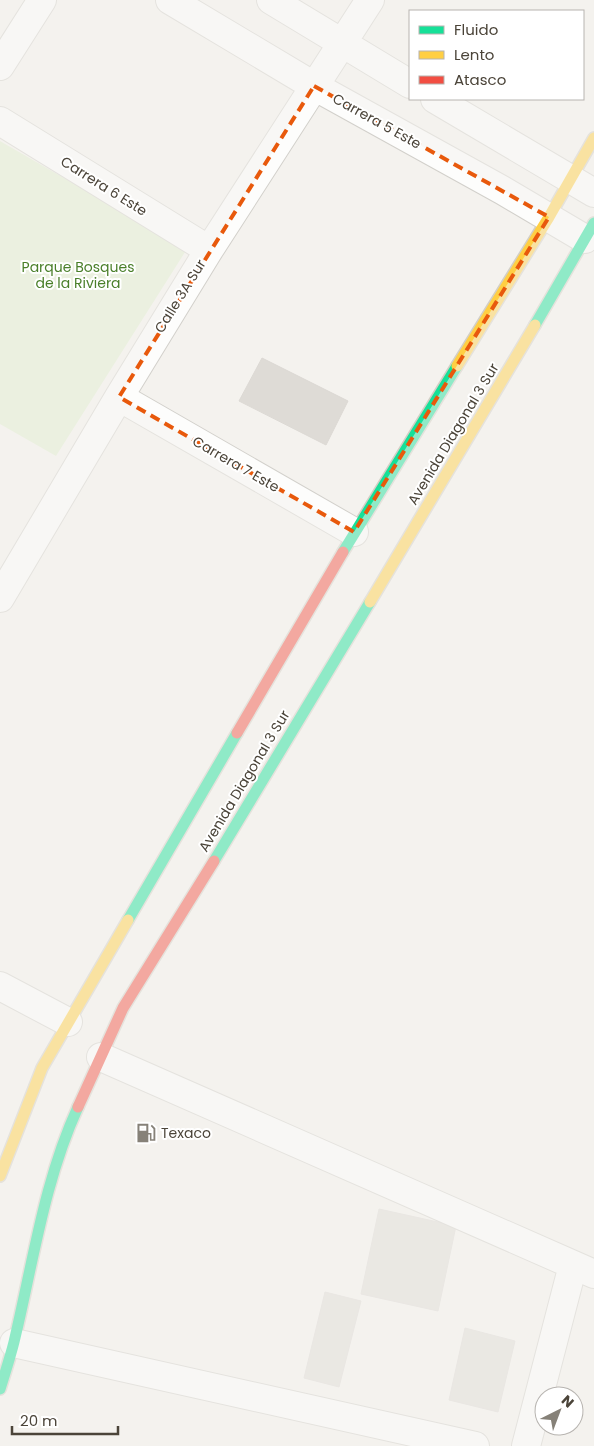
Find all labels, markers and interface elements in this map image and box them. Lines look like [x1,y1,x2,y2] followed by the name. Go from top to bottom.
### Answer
[409,10,584,100] legend
[454,19,498,40] text: Fluido
[454,44,494,65] text: Lento
[454,69,506,90] text: Atasco
[329,88,425,154] street label: Carrera 5 Este
[57,151,151,221] street label: Carrera 6 Este
[149,255,211,337] street label: Calle 3A Sur
[22,257,134,293] park label: Parque Bosques de la Riviera
[403,359,503,509] street label: Avenida Diagonal 3 Sur
[189,431,283,497] street label: Carrera 7 Este
[194,706,294,856] street label: Avenida Diagonal 3 Sur
[135,1122,157,1144] fuel station icon: Texaco
[161,1123,211,1143] place label: Texaco
[534,1386,584,1436] north arrow
[557,1390,578,1412] text: N
[12,1404,119,1436] scale bar
[20,1410,58,1431] text: 20 m

